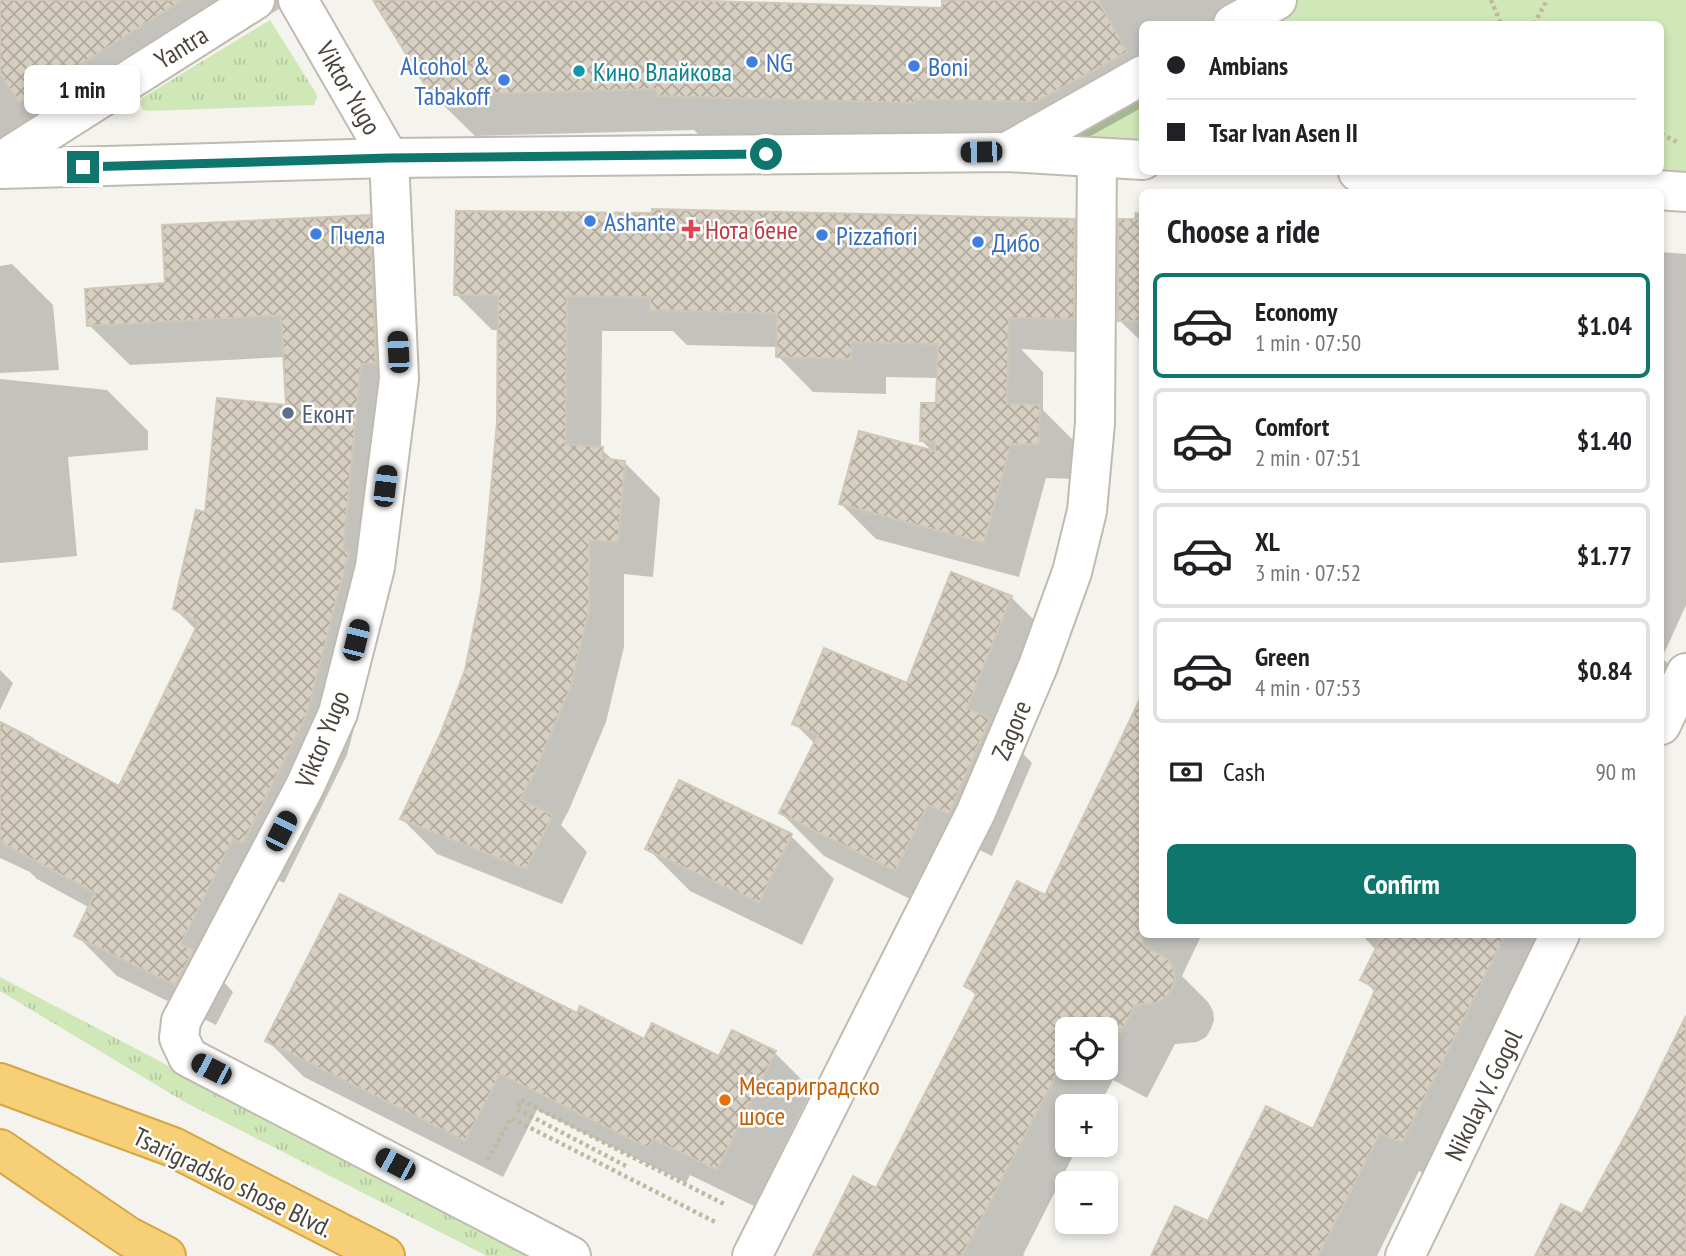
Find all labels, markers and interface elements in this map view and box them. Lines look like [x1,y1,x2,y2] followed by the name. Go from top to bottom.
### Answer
[148,18,214,76] street label: Yantra
[309,35,389,140] street label: Viktor Yugo
[766,46,793,79] place label: NG
[400,49,491,112] place label: Alcohol & Tabakoff
[1209,49,1288,82] text: Ambians
[928,50,969,83] place label: Boni
[744,54,760,70] marker: NG
[593,55,732,88] place label: Кино Влайкова
[906,58,922,74] marker: Boni
[571,63,587,79] marker: Кино Влайкова
[25,66,141,114] callout: 1 min
[496,72,512,88] marker: Alcohol & Tabakoff
[59,75,105,104] text: 1 min
[1209,116,1358,149] text: Tsar Ivan Asen II
[750,138,782,170] route start
[960,141,1003,163] car
[67,151,99,183] route end
[604,205,676,238] place label: Ashante
[1167,210,1320,252] text: Choose a ride
[582,213,598,229] marker: Ashante
[705,213,798,246] place label: Нота бене
[330,218,385,251] place label: Пчела
[836,219,918,252] place label: Pizzafiori
[683,221,699,237] marker: Нота бене
[308,226,324,242] marker: Пчела
[992,226,1040,259] place label: Дибо
[814,227,830,243] marker: Pizzafiori
[970,234,986,250] marker: Дибо
[1171,294,1234,357] icon: car
[1255,295,1337,328] text: Economy
[1577,309,1632,342] text: $1.04
[1255,328,1361,357] text: 1 min · 07:50
[387,330,410,374] car
[302,397,355,430] place label: Еконт
[280,405,296,421] marker: Еконт
[1171,409,1234,472] icon: car
[1255,410,1329,443] text: Comfort
[1577,424,1632,457] text: $1.40
[1255,443,1361,472] text: 2 min · 07:51
[373,464,398,508] car
[1171,524,1234,587] icon: car
[1255,525,1280,558] text: XL
[1577,539,1632,572] text: $1.77
[1255,558,1361,587] text: 3 min · 07:52
[341,617,372,663] car
[1171,639,1234,702] icon: car
[1255,640,1310,673] text: Green
[1577,654,1632,687] text: $0.84
[1255,673,1361,702] text: 4 min · 07:53
[287,686,356,793] street label: Viktor Yugo
[984,695,1038,765] street label: Zagore
[1167,753,1205,791] icon: cash
[1223,755,1265,788] text: Cash
[1595,757,1636,786] text: 90 m
[263,808,300,854] car
[1167,844,1636,924] button: Confirm
[1055,1017,1118,1234] map controls
[1055,1017,1118,1080] button: locate
[1437,1024,1529,1166] street label: Nikolay V. Gogol
[188,1050,235,1088] car
[739,1069,880,1132] place label: Месариградско шосе
[717,1092,733,1108] marker: Месариградско шосе
[1055,1094,1118,1157] button: +
[128,1119,338,1245] street label: Tsarigradsko shose Blvd.
[372,1145,419,1183] car
[1055,1171,1118,1234] button: −

